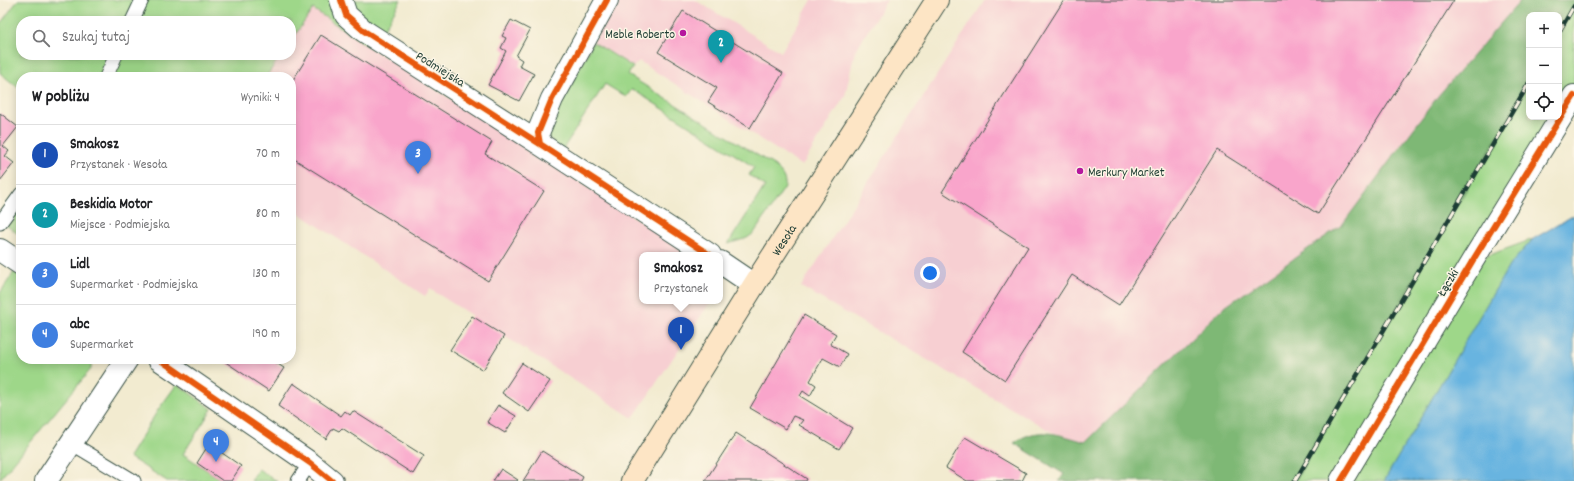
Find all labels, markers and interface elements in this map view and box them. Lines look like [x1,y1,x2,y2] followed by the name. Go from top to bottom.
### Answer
[1526,12,1562,120] map controls
[1526,12,1562,48] button: +
[16,16,296,60] search box
[605,26,675,45] place label: Meble Roberto
[30,27,52,49] icon: search
[62,27,130,49] text: Szukaj tutaj
[678,28,688,38] marker: Meble Roberto
[708,30,734,63] pin: 2
[411,47,469,93] street label: Podmiejska
[1526,48,1562,84] button: −
[1526,84,1562,120] button: locate
[32,86,89,110] text: W pobliżu
[241,89,280,108] text: Wyniki: 4
[70,134,119,156] text: Smakosz
[405,141,431,174] pin: 3
[44,145,46,164] text: 1
[256,145,280,164] text: 70 m
[70,156,167,175] text: Przystanek · Wesoła
[1088,164,1165,183] place label: Merkury Market
[1075,166,1085,176] marker: Merkury Market
[70,194,152,216] text: Beskidia Motor
[42,205,48,224] text: 2
[256,205,280,224] text: 80 m
[70,216,170,235] text: Miejsce · Podmiejska
[768,221,803,260] street label: Wesoła
[639,252,723,304] popup
[70,254,90,276] text: Lidl
[654,258,703,280] text: Smakosz
[920,263,940,283] your location
[42,265,48,284] text: 3
[252,265,280,284] text: 130 m
[1433,265,1465,302] street label: Łączki
[70,276,198,295] text: Supermarket · Podmiejska
[654,280,708,299] text: Przystanek
[70,314,90,336] text: abc
[668,317,694,350] pin: 1
[42,325,48,344] text: 4
[252,325,280,344] text: 190 m
[70,336,134,355] text: Supermarket
[203,429,229,462] pin: 4

